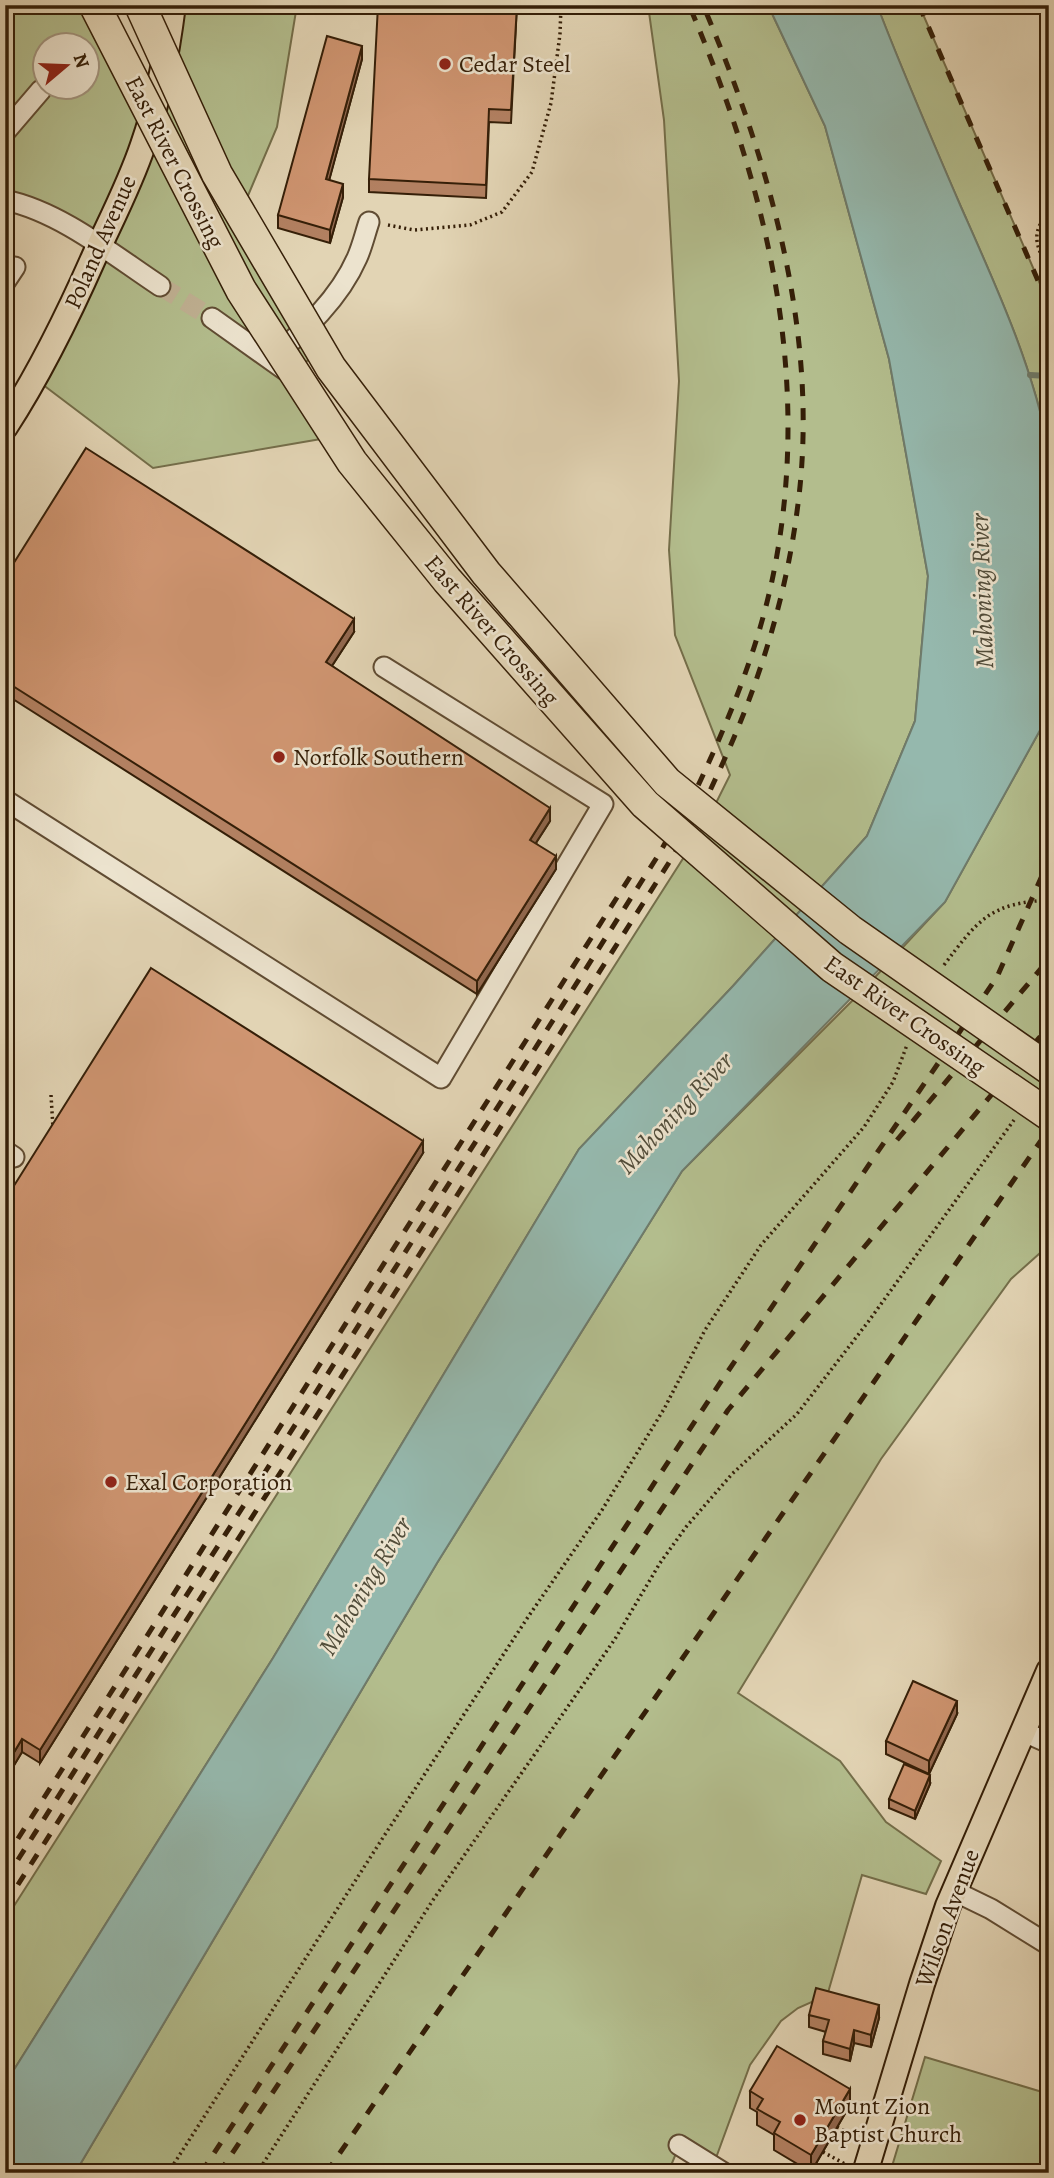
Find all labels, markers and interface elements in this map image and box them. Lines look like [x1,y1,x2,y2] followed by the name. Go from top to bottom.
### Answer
[32,32,102,102] north arrow
[459,48,570,80] place label: Cedar Steel
[67,50,96,72] text: N
[437,56,453,72] marker: Cedar Steel
[118,70,232,254] street label: East River Crossing
[56,170,144,314] street label: Poland Avenue
[962,512,1002,669] water label: Mahoning River
[418,548,566,712] street label: East River Crossing
[293,741,464,773] place label: Norfolk Southern
[271,749,287,765] marker: Norfolk Southern
[818,947,992,1083] street label: East River Crossing
[609,1044,741,1182] water label: Mahoning River
[125,1466,292,1498] place label: Exal Corporation
[103,1474,119,1490] marker: Exal Corporation
[310,1510,420,1662] water label: Mahoning River
[907,1844,987,1993] street label: Wilson Avenue
[814,2090,962,2150] place label: Mount Zion Baptist Church
[792,2112,808,2128] marker: Mount Zion Baptist Church

